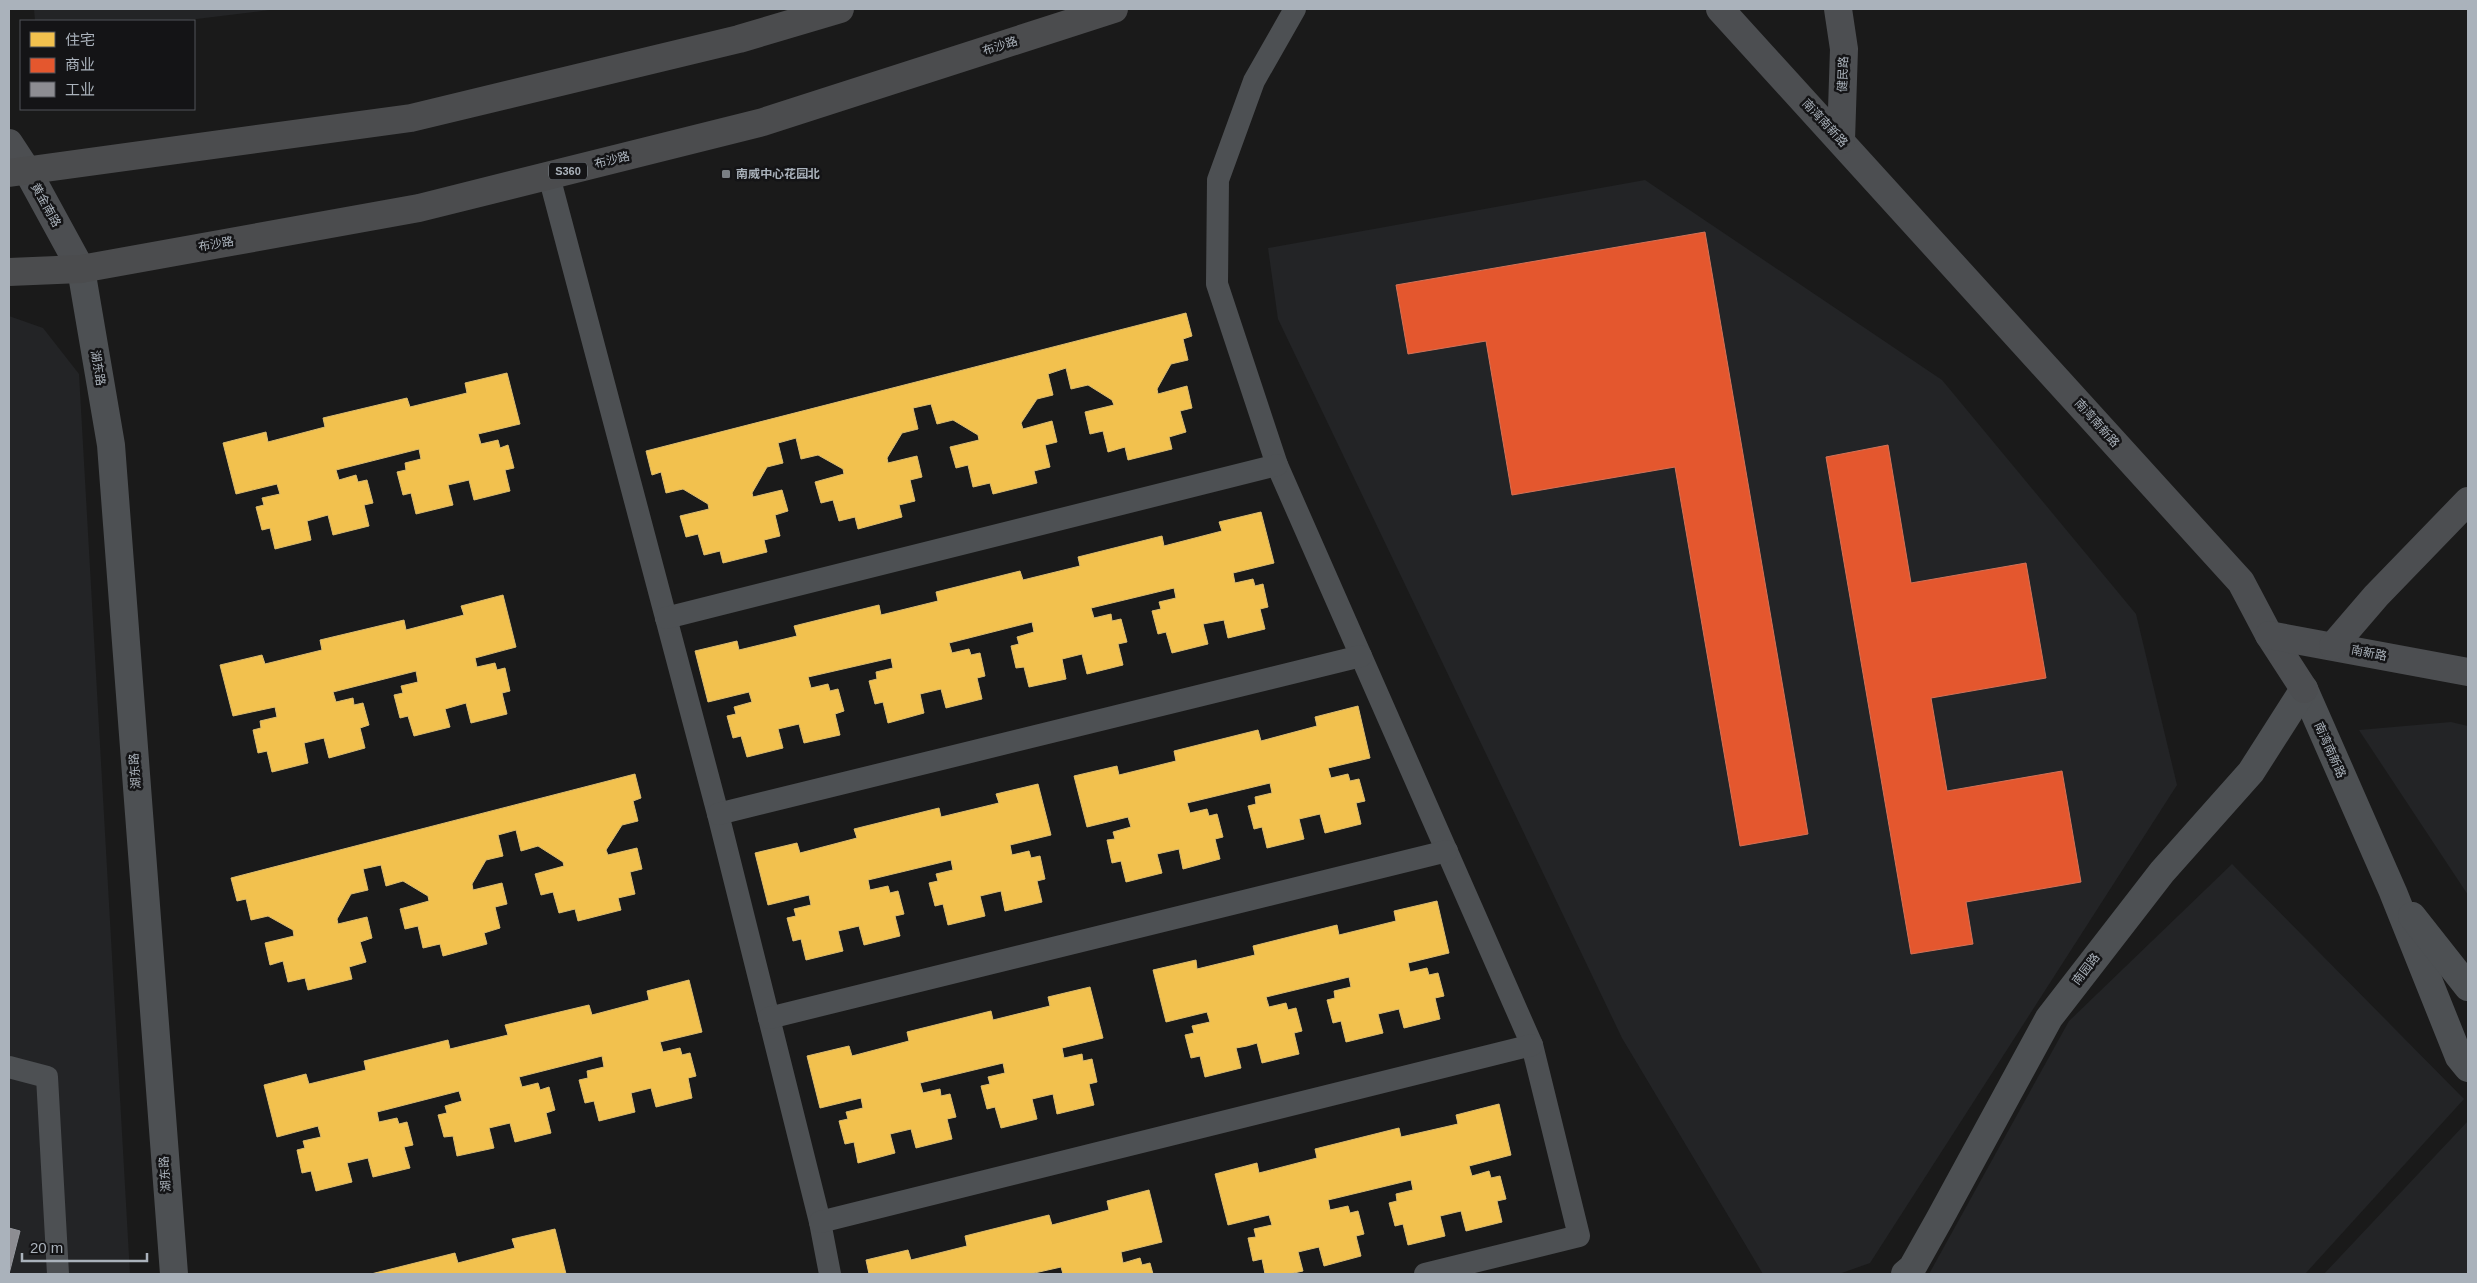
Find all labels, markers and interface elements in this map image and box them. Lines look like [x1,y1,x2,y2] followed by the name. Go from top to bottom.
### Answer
[20,20,195,110] legend
[65,31,95,48] text: 住宅
[981,34,1019,58] street label: 布沙路
[65,56,95,73] text: 商业
[1835,56,1851,92] street label: 健民路
[65,81,95,98] text: 工业
[1799,96,1851,150] street label: 南湾南新路
[593,149,631,171] street label: 布沙路
[549,162,587,180] road number: S360
[736,167,820,181] place label: 南威中心花园北
[720,168,732,180] marker: 南威中心花园北
[28,181,64,229] street label: 黄金南路
[197,234,235,254] street label: 布沙路
[88,349,108,387] street label: 湖东路
[2072,396,2122,450] street label: 南湾南新路
[2350,643,2388,663] street label: 南新路
[2311,720,2349,780] street label: 南湾南新路
[127,753,143,789] street label: 湖东路
[2069,951,2103,987] street label: 南园路
[157,1156,173,1192] street label: 湖东路
[22,1230,148,1262] scale bar
[30,1239,63,1256] text: 20 m

